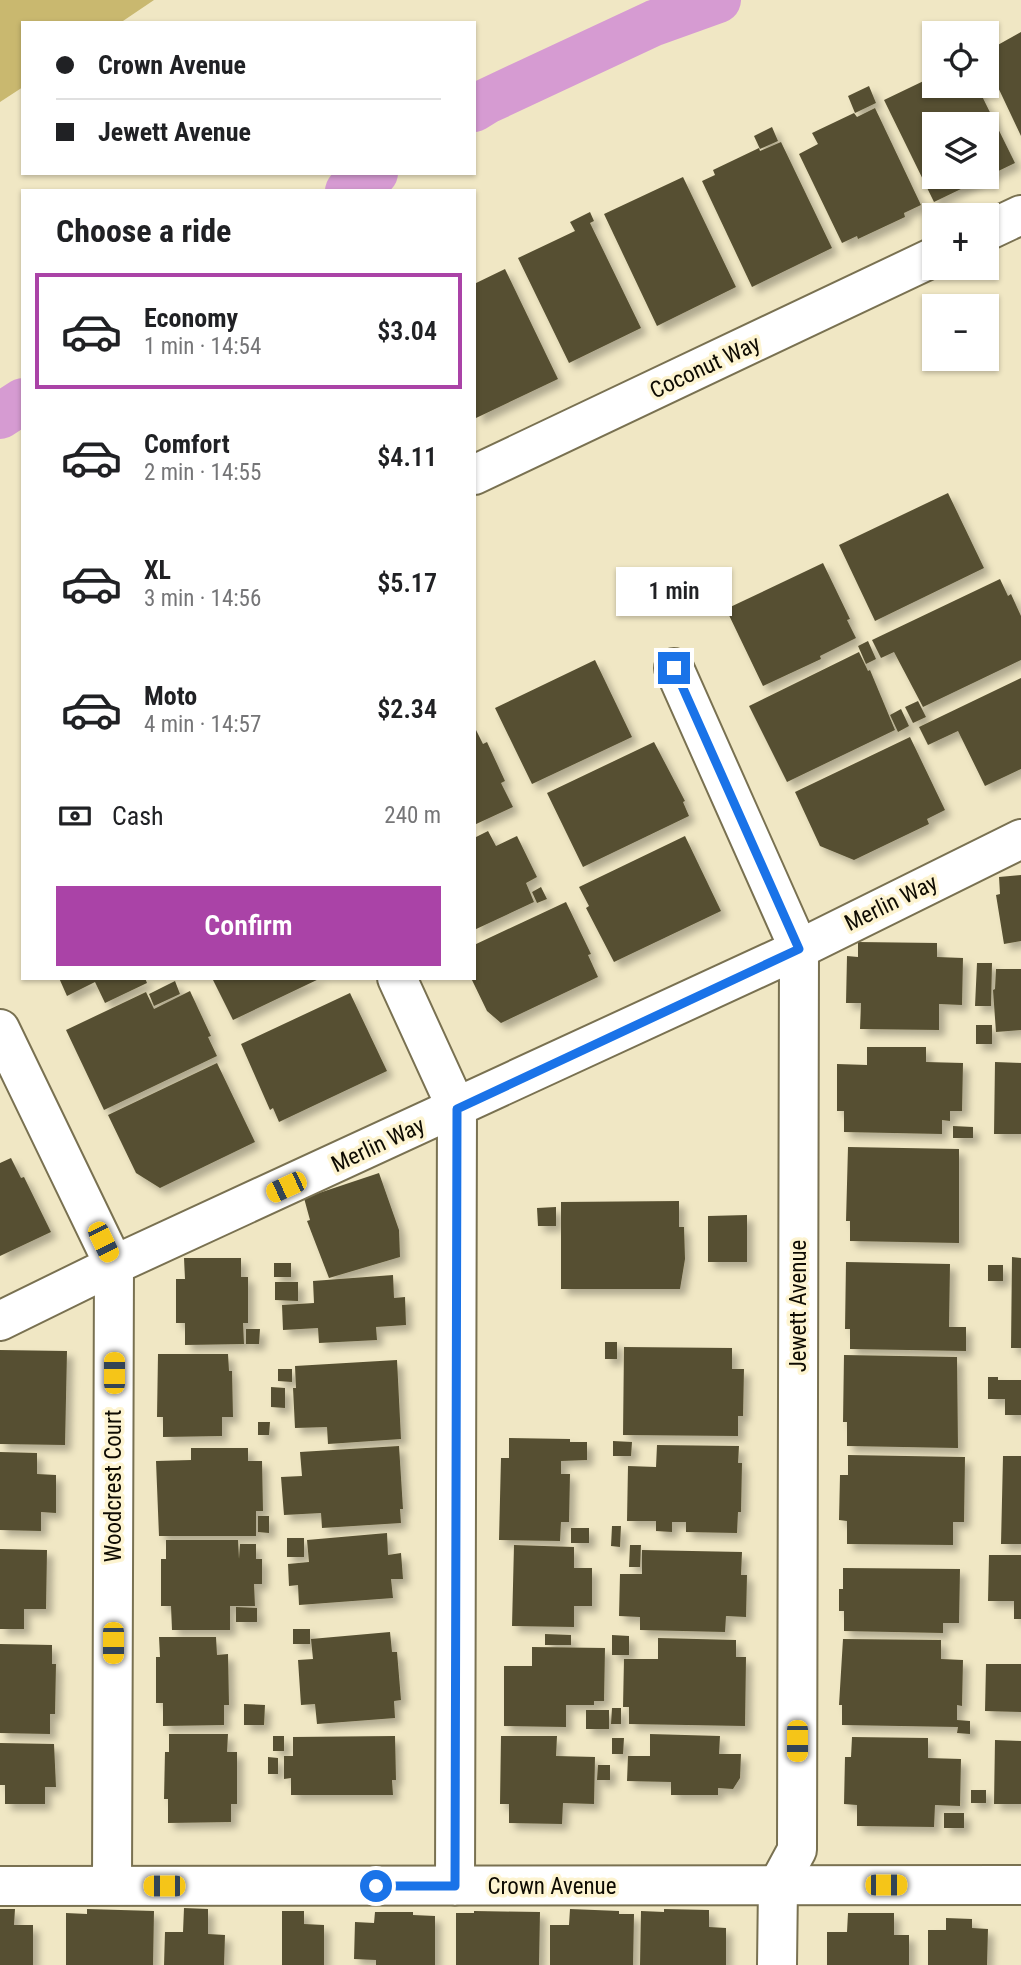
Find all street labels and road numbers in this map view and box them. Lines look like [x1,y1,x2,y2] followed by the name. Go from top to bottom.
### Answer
[646,330,765,404] street label: Coconut Way
[840,869,942,937] street label: Merlin Way
[327,1112,429,1178] street label: Merlin Way
[785,1240,812,1372] street label: Jewett Avenue
[100,1410,127,1562] street label: Woodcrest Court
[488,1873,616,1900] street label: Crown Avenue

